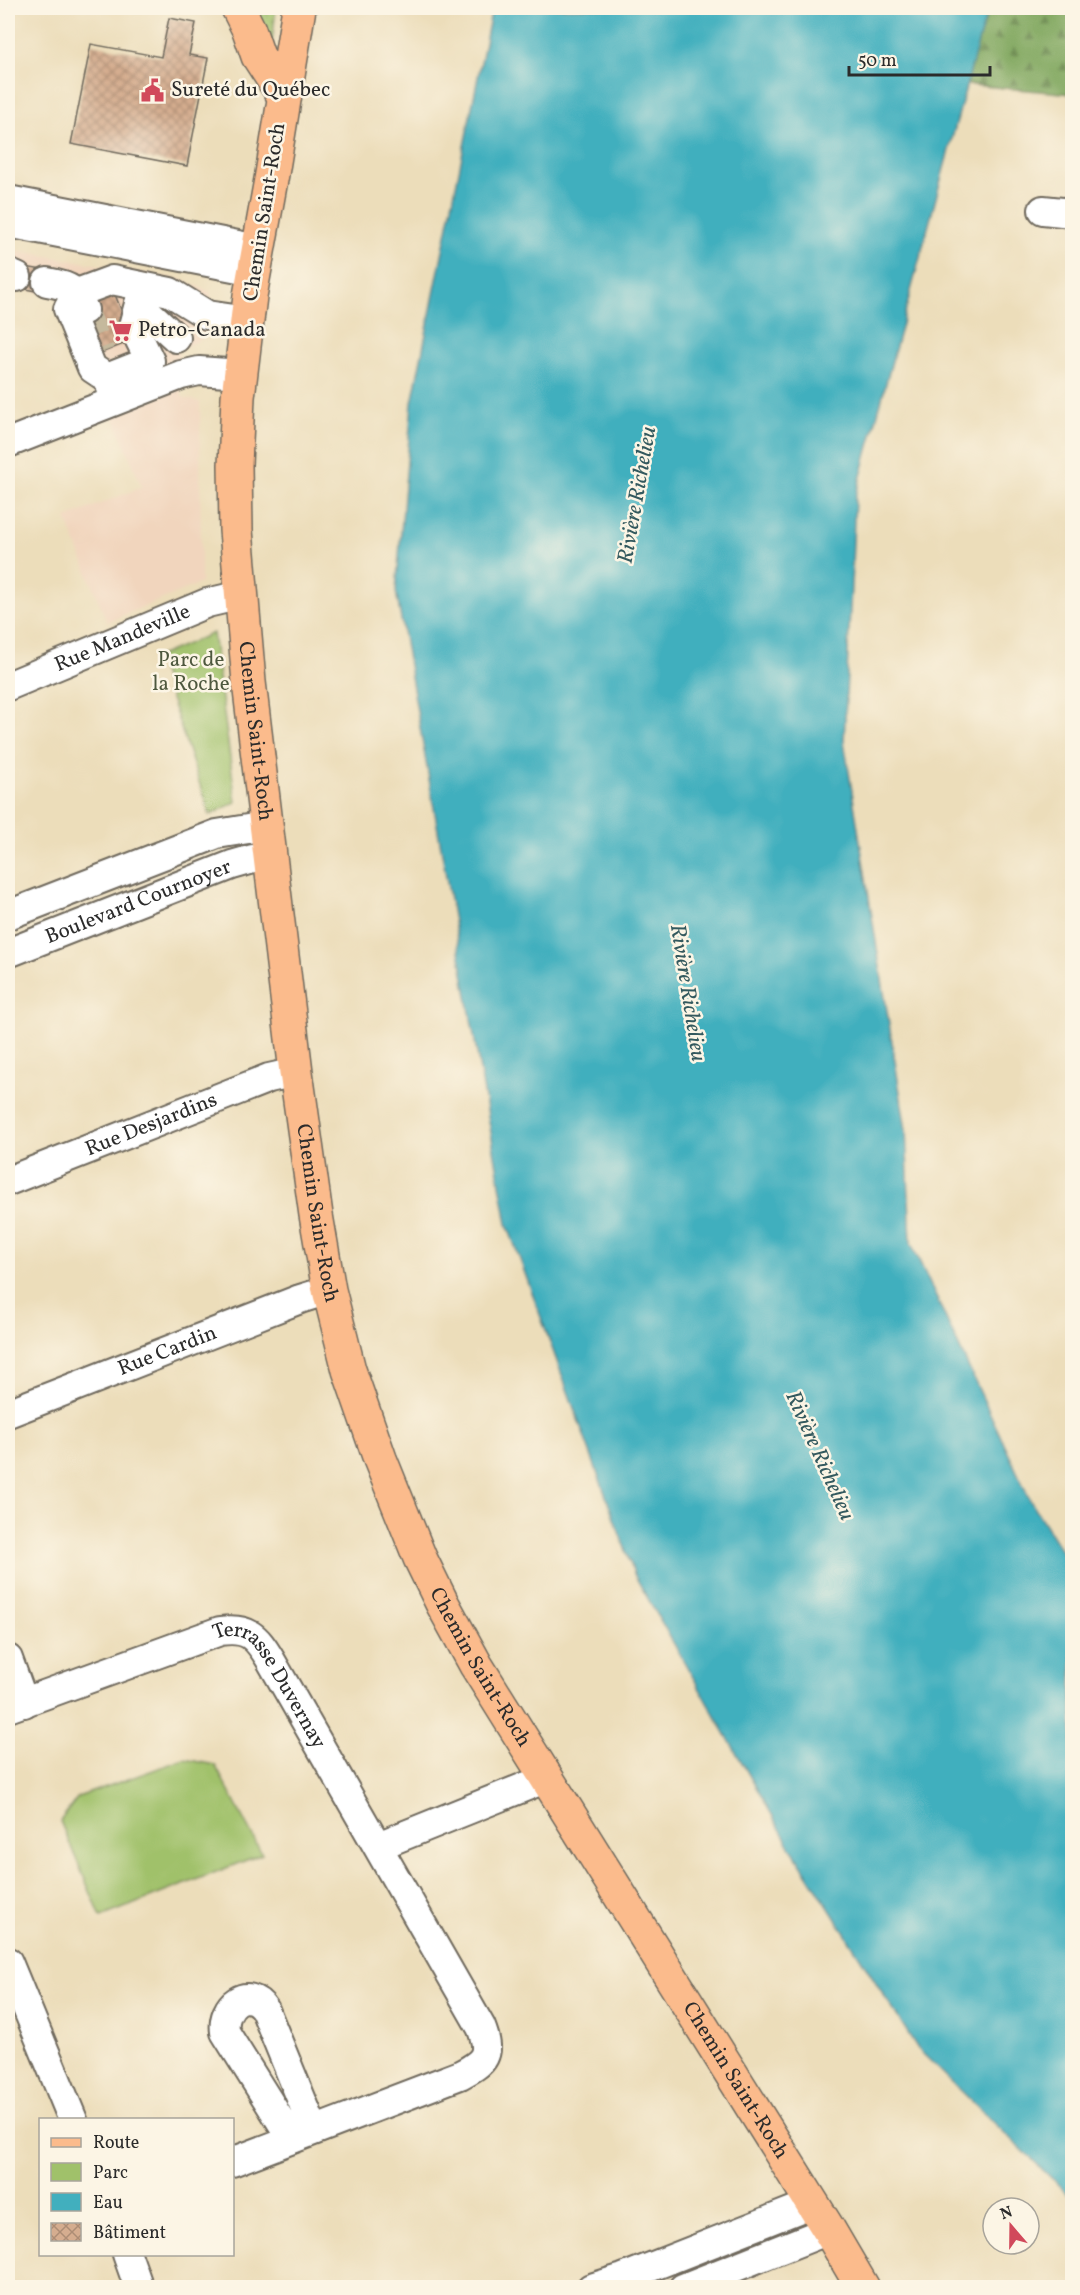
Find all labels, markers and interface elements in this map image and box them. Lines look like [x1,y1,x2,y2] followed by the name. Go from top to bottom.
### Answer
[849,39,990,77] scale bar
[858,49,897,74] text: 50 m
[171,76,330,105] place label: Sureté du Québec
[140,77,166,103] public building icon: Sureté du Québec
[237,121,293,303] street label: Chemin Saint-Roch
[138,316,266,345] place label: Petro-Canada
[107,317,133,343] supermarket icon: Petro-Canada
[611,424,665,566] water label: Rivière Richelieu
[50,597,195,679] street label: Rue Mandeville
[231,640,280,822] street label: Chemin Saint-Roch
[152,646,230,699] park label: Parc de la Roche
[41,852,236,951] street label: Boulevard Cournoyer
[661,922,713,1064] water label: Rivière Richelieu
[81,1085,222,1164] street label: Rue Desjardins
[289,1122,346,1306] street label: Chemin Saint-Roch
[114,1318,221,1383] street label: Rue Cardin
[777,1386,861,1526] water label: Rivière Richelieu
[422,1583,538,1753] street label: Chemin Saint-Roch
[208,1615,333,1755] street label: Terrasse Duvernay
[675,1996,796,2165] street label: Chemin Saint-Roch
[39,2118,234,2256] legend
[93,2131,139,2156] text: Route
[93,2161,128,2186] text: Parc
[93,2191,123,2216] text: Eau
[981,2196,1041,2256] north arrow
[997,2201,1016,2226] text: N
[93,2221,166,2246] text: Bâtiment

